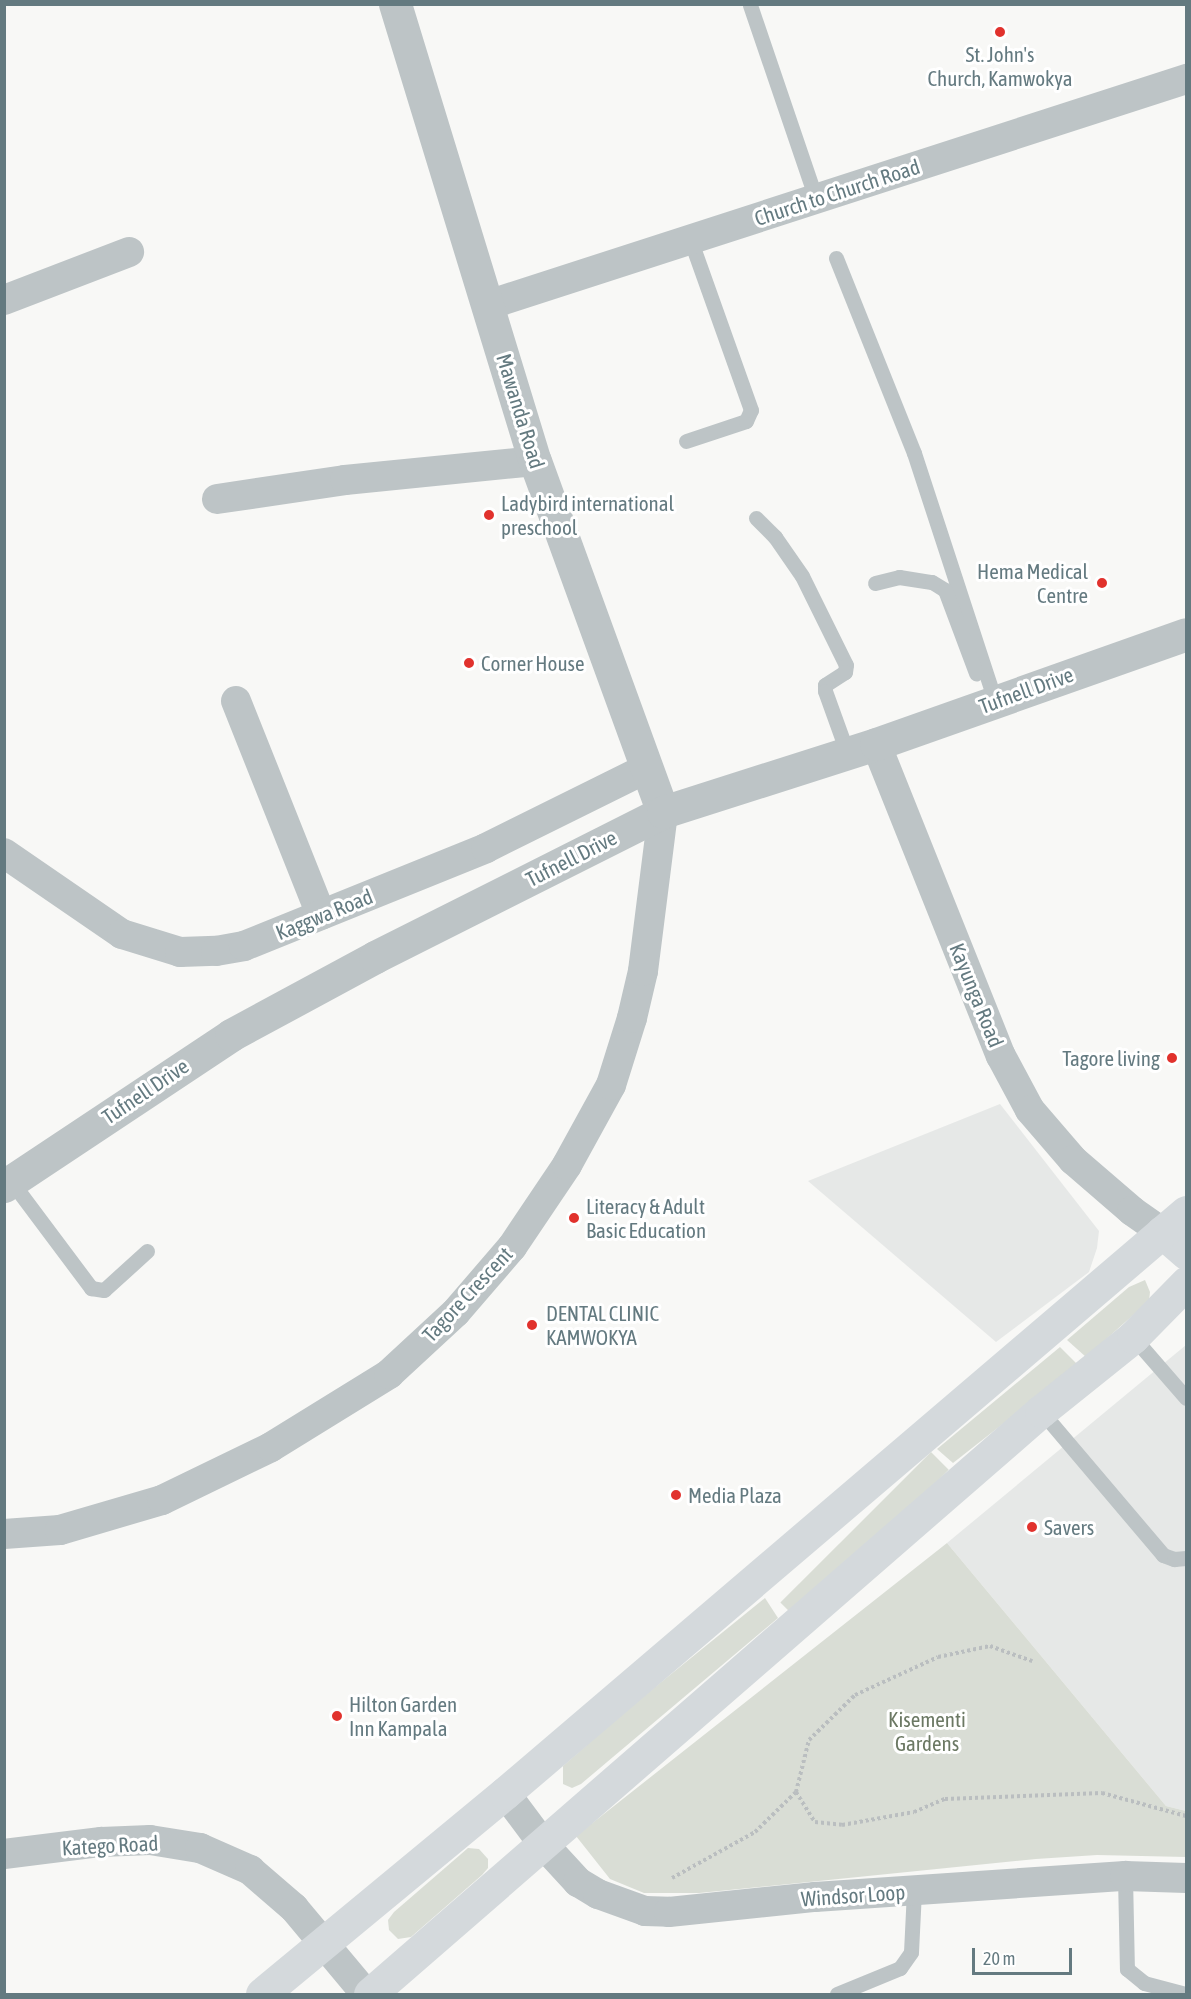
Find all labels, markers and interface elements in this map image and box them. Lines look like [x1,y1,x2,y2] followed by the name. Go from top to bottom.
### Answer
[993,25,1007,39] marker: St. John's Church, Kamwokya
[928,41,1072,91] place label: St. John's Church, Kamwokya
[751,153,923,231] street label: Church to Church Road
[492,351,550,471] street label: Mawanda Road
[501,490,674,540] place label: Ladybird international preschool
[482,508,496,522] marker: Ladybird international preschool
[977,558,1088,608] place label: Hema Medical Centre
[1093,574,1111,592] marker: Hema Medical Centre
[481,650,584,676] place label: Corner House
[462,656,476,670] marker: Corner House
[975,661,1077,719] street label: Tufnell Drive
[521,824,621,892] street label: Tufnell Drive
[272,883,376,945] street label: Kaggwa Road
[945,939,1009,1051] street label: Kayunga Road
[1062,1045,1160,1071] place label: Tagore living
[1165,1051,1179,1065] marker: Tagore living
[97,1053,193,1129] street label: Tufnell Drive
[586,1193,706,1243] place label: Literacy & Adult Basic Education
[567,1211,581,1225] marker: Literacy & Adult Basic Education
[417,1241,517,1347] street label: Tagore Crescent
[546,1300,659,1350] place label: DENTAL CLINIC KAMWOKYA
[523,1316,541,1334] marker: DENTAL CLINIC KAMWOKYA
[688,1482,782,1508] place label: Media Plaza
[669,1488,683,1502] marker: Media Plaza
[1044,1514,1094,1540] place label: Savers
[1025,1520,1039,1534] marker: Savers
[349,1691,457,1741] place label: Hilton Garden Inn Kampala
[888,1706,966,1756] park label: Kisementi Gardens
[330,1709,344,1723] marker: Hilton Garden Inn Kampala
[61,1830,159,1860] street label: Katego Road
[800,1879,906,1911] street label: Windsor Loop
[975,1936,1076,1974] scale bar
[983,1948,1015,1969] text: 20 m

